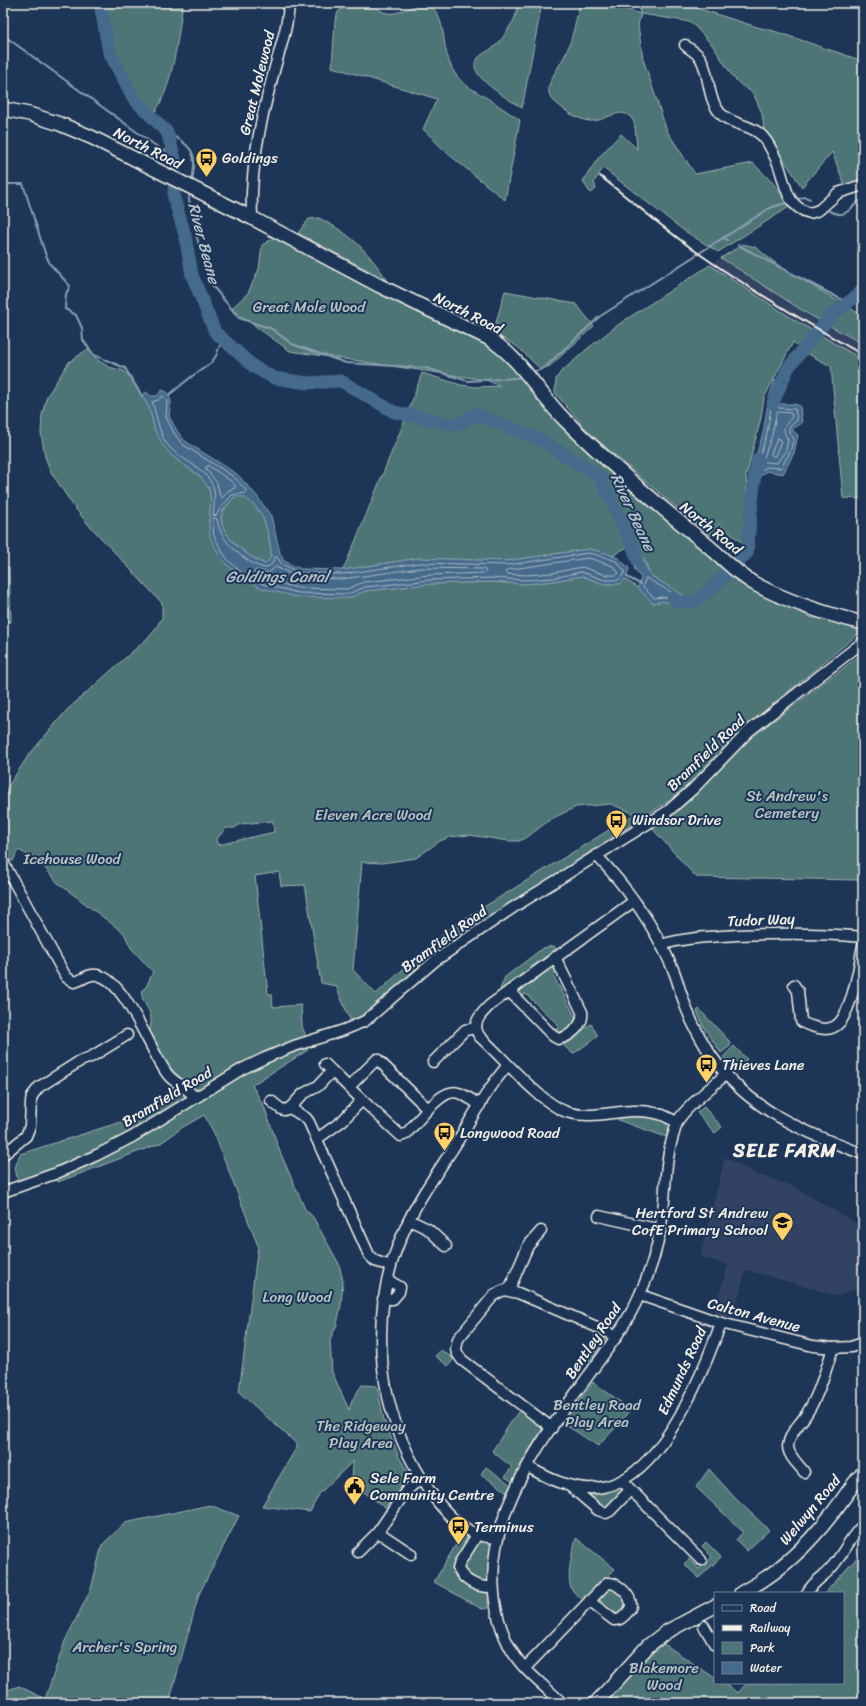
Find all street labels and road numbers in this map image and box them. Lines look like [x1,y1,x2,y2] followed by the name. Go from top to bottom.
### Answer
[231,27,283,138] street label: Great Molewood
[109,119,188,177] street label: North Road
[429,284,508,342] street label: North Road
[674,494,749,562] street label: North Road
[660,708,752,798] street label: Bramfield Road
[395,898,494,979] street label: Bramfield Road
[727,906,796,934] street label: Tudor Way
[117,1059,218,1134] street label: Bramfield Road
[705,1290,804,1340] street label: Calton Avenue
[558,1297,629,1385] street label: Bentley Road
[650,1322,714,1419] street label: Edmunds Road
[772,1468,848,1551] street label: Welwyn Road

